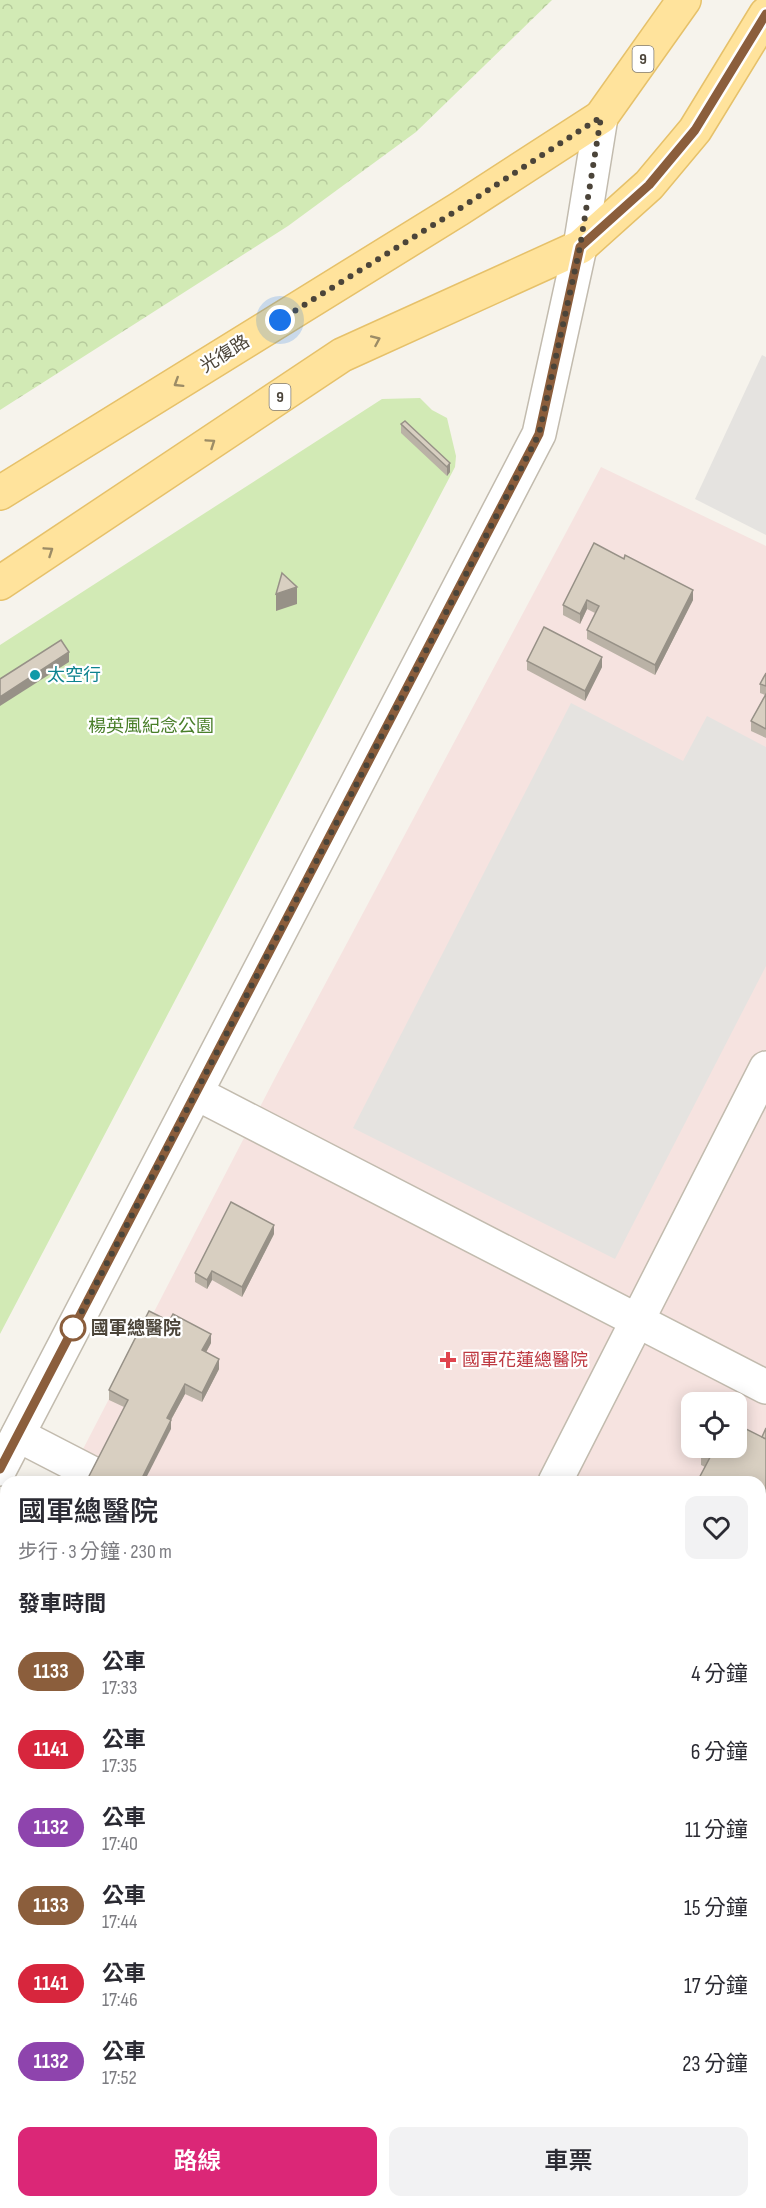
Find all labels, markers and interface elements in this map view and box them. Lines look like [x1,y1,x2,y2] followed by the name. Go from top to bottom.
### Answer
[632,46,654,72] road number: 9
[265,305,295,335] your location
[197,331,253,377] street label: 光復路
[370,335,381,347] one-way arrow
[174,376,184,388] one-way arrow
[270,384,290,410] road number: 9
[205,438,215,450] one-way arrow
[42,547,53,558] one-way arrow
[47,665,101,686] place label: 太空行
[28,668,42,682] marker: 太空行
[88,716,214,737] park label: 楊英風紀念公園
[60,1315,86,1341] marker: 國軍總醫院
[91,1318,181,1339] place label: 國軍總醫院
[462,1350,588,1371] place label: 國軍花蓮總醫院
[439,1351,457,1369] marker: 國軍花蓮總醫院
[681,1392,747,1458] map controls
[681,1392,747,1458] button: locate
[18,1496,158,1529] text: 國軍總醫院
[685,1496,748,1559] button: heart
[18,1540,172,1564] text: 步行 · 3 分鐘 · 230 m
[18,1591,106,1618] text: 發車時間
[102,1649,146,1676] text: 公車
[33,1659,69,1684] text: 1133
[691,1661,748,1688] text: 4 分鐘
[102,1676,137,1700] text: 17:33
[102,1727,146,1754] text: 公車
[34,1737,68,1762] text: 1141
[691,1739,748,1766] text: 6 分鐘
[102,1754,137,1778] text: 17:35
[102,1805,146,1832] text: 公車
[33,1815,69,1840] text: 1132
[685,1817,748,1844] text: 11 分鐘
[102,1832,138,1856] text: 17:40
[102,1883,146,1910] text: 公車
[33,1893,69,1918] text: 1133
[684,1895,748,1922] text: 15 分鐘
[102,1910,137,1934] text: 17:44
[102,1961,146,1988] text: 公車
[34,1971,68,1996] text: 1141
[684,1973,748,2000] text: 17 分鐘
[102,1988,138,2012] text: 17:46
[102,2039,146,2066] text: 公車
[33,2049,69,2074] text: 1132
[682,2051,748,2078] text: 23 分鐘
[102,2066,137,2090] text: 17:52
[18,2127,377,2196] button: 路線
[389,2127,748,2196] button: 車票

